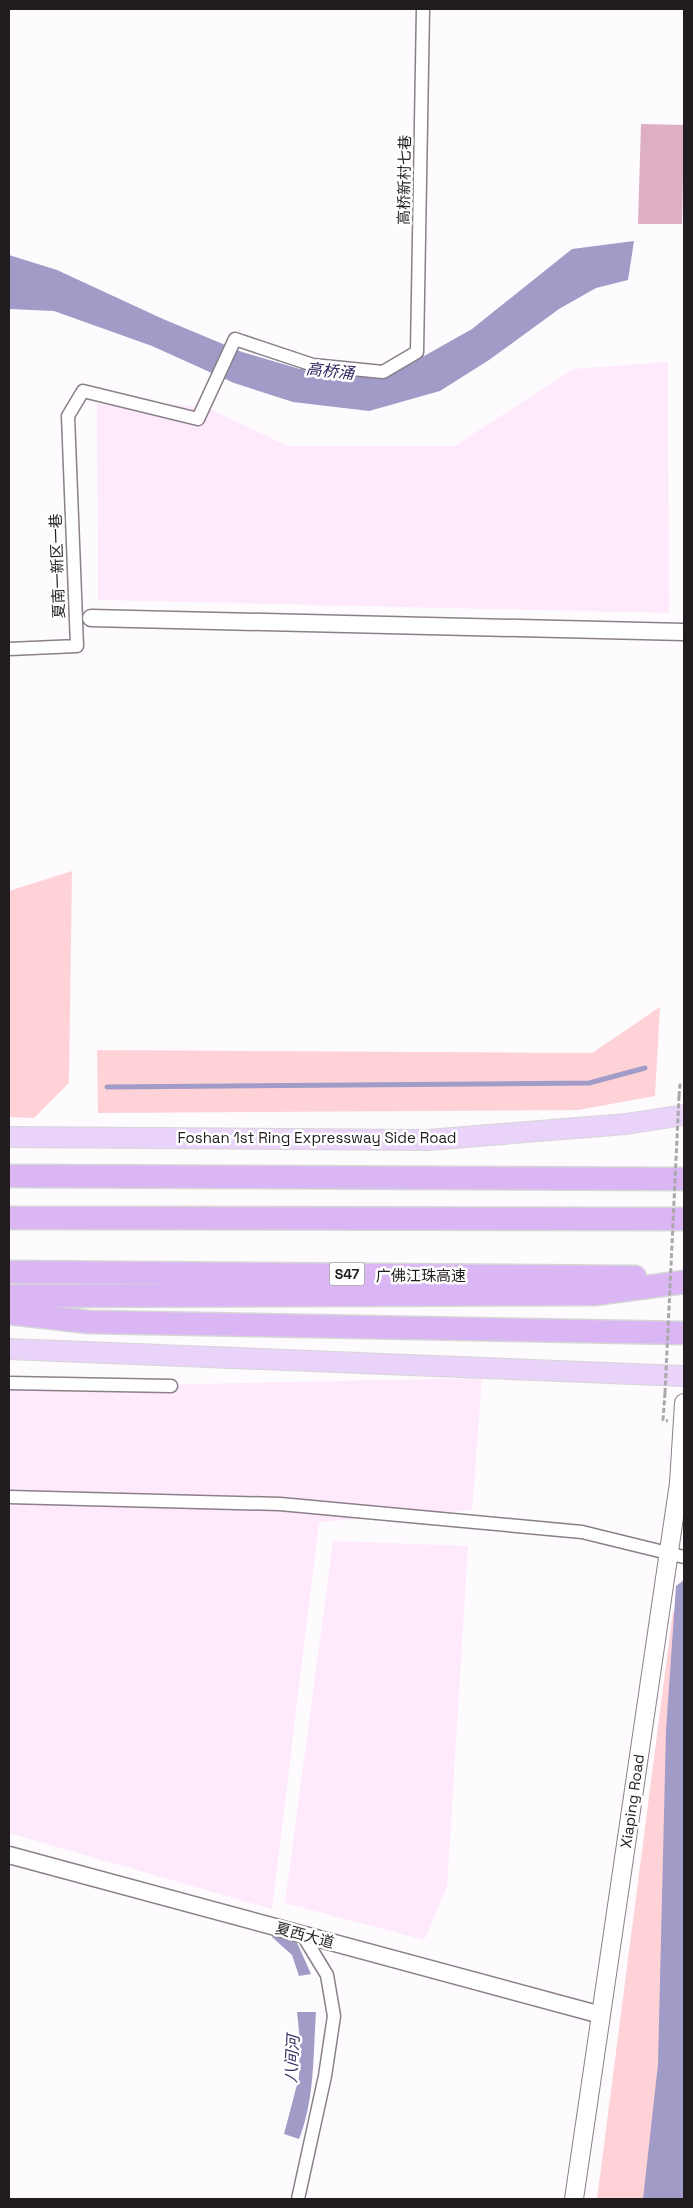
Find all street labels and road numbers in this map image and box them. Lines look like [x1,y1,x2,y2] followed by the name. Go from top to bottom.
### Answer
[394,135,414,225] street label: 高桥新村七巷
[46,513,68,619] street label: 夏南一新区一巷
[177,1128,457,1147] street label: Foshan 1st Ring Expressway Side Road
[330,1262,364,1286] road number: S47
[376,1266,466,1285] street label: 广佛江珠高速
[616,1753,648,1849] street label: Xiaping Road
[274,1918,336,1952] street label: 夏西大道

